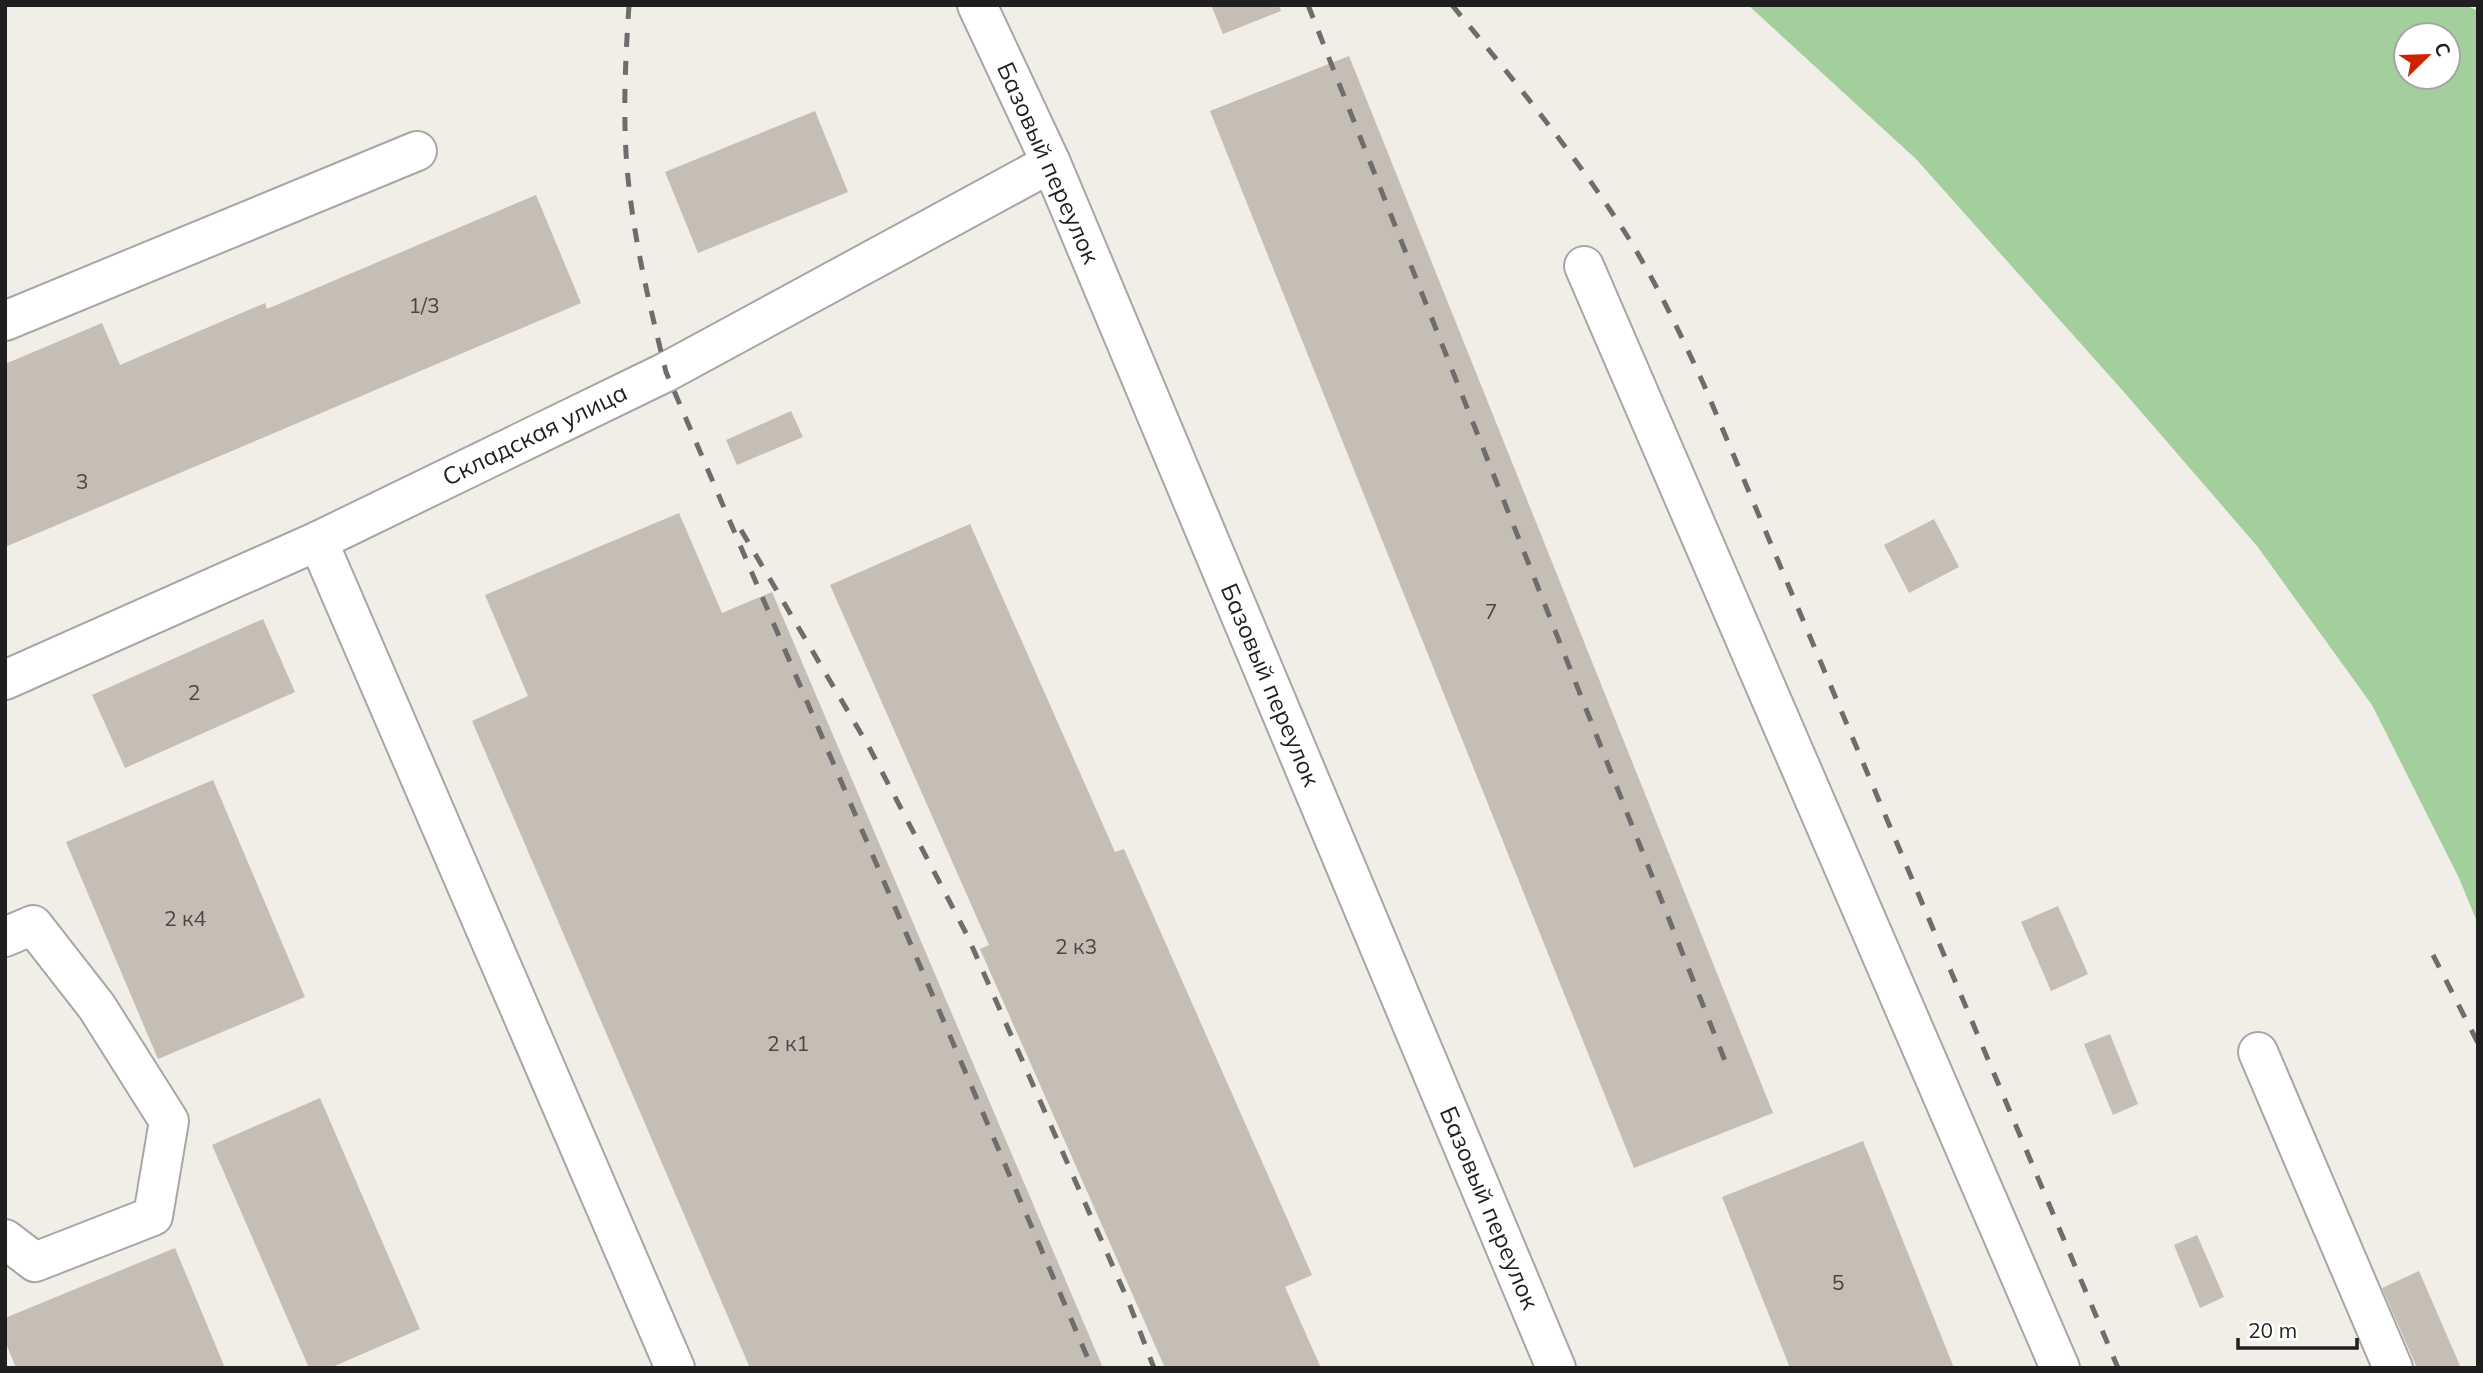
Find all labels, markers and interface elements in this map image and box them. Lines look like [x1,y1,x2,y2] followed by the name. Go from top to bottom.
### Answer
[2392,21,2462,91] north arrow
[2429,39,2456,60] text: С
[991,57,1107,268] street label: Базовый переулок
[408,292,440,318] house number: 1/3
[437,376,632,492] street label: Складская улица
[76,468,88,494] house number: 3
[1215,579,1327,791] street label: Базовый переулок
[1485,598,1497,624] house number: 7
[188,679,200,705] house number: 2
[164,905,206,931] house number: 2 к4
[1055,933,1097,959] house number: 2 к3
[767,1030,809,1056] house number: 2 к1
[1434,1102,1546,1314] street label: Базовый переулок
[1832,1269,1844,1295] house number: 5
[2238,1306,2357,1350] scale bar
[2248,1317,2297,1343] text: 20 m

